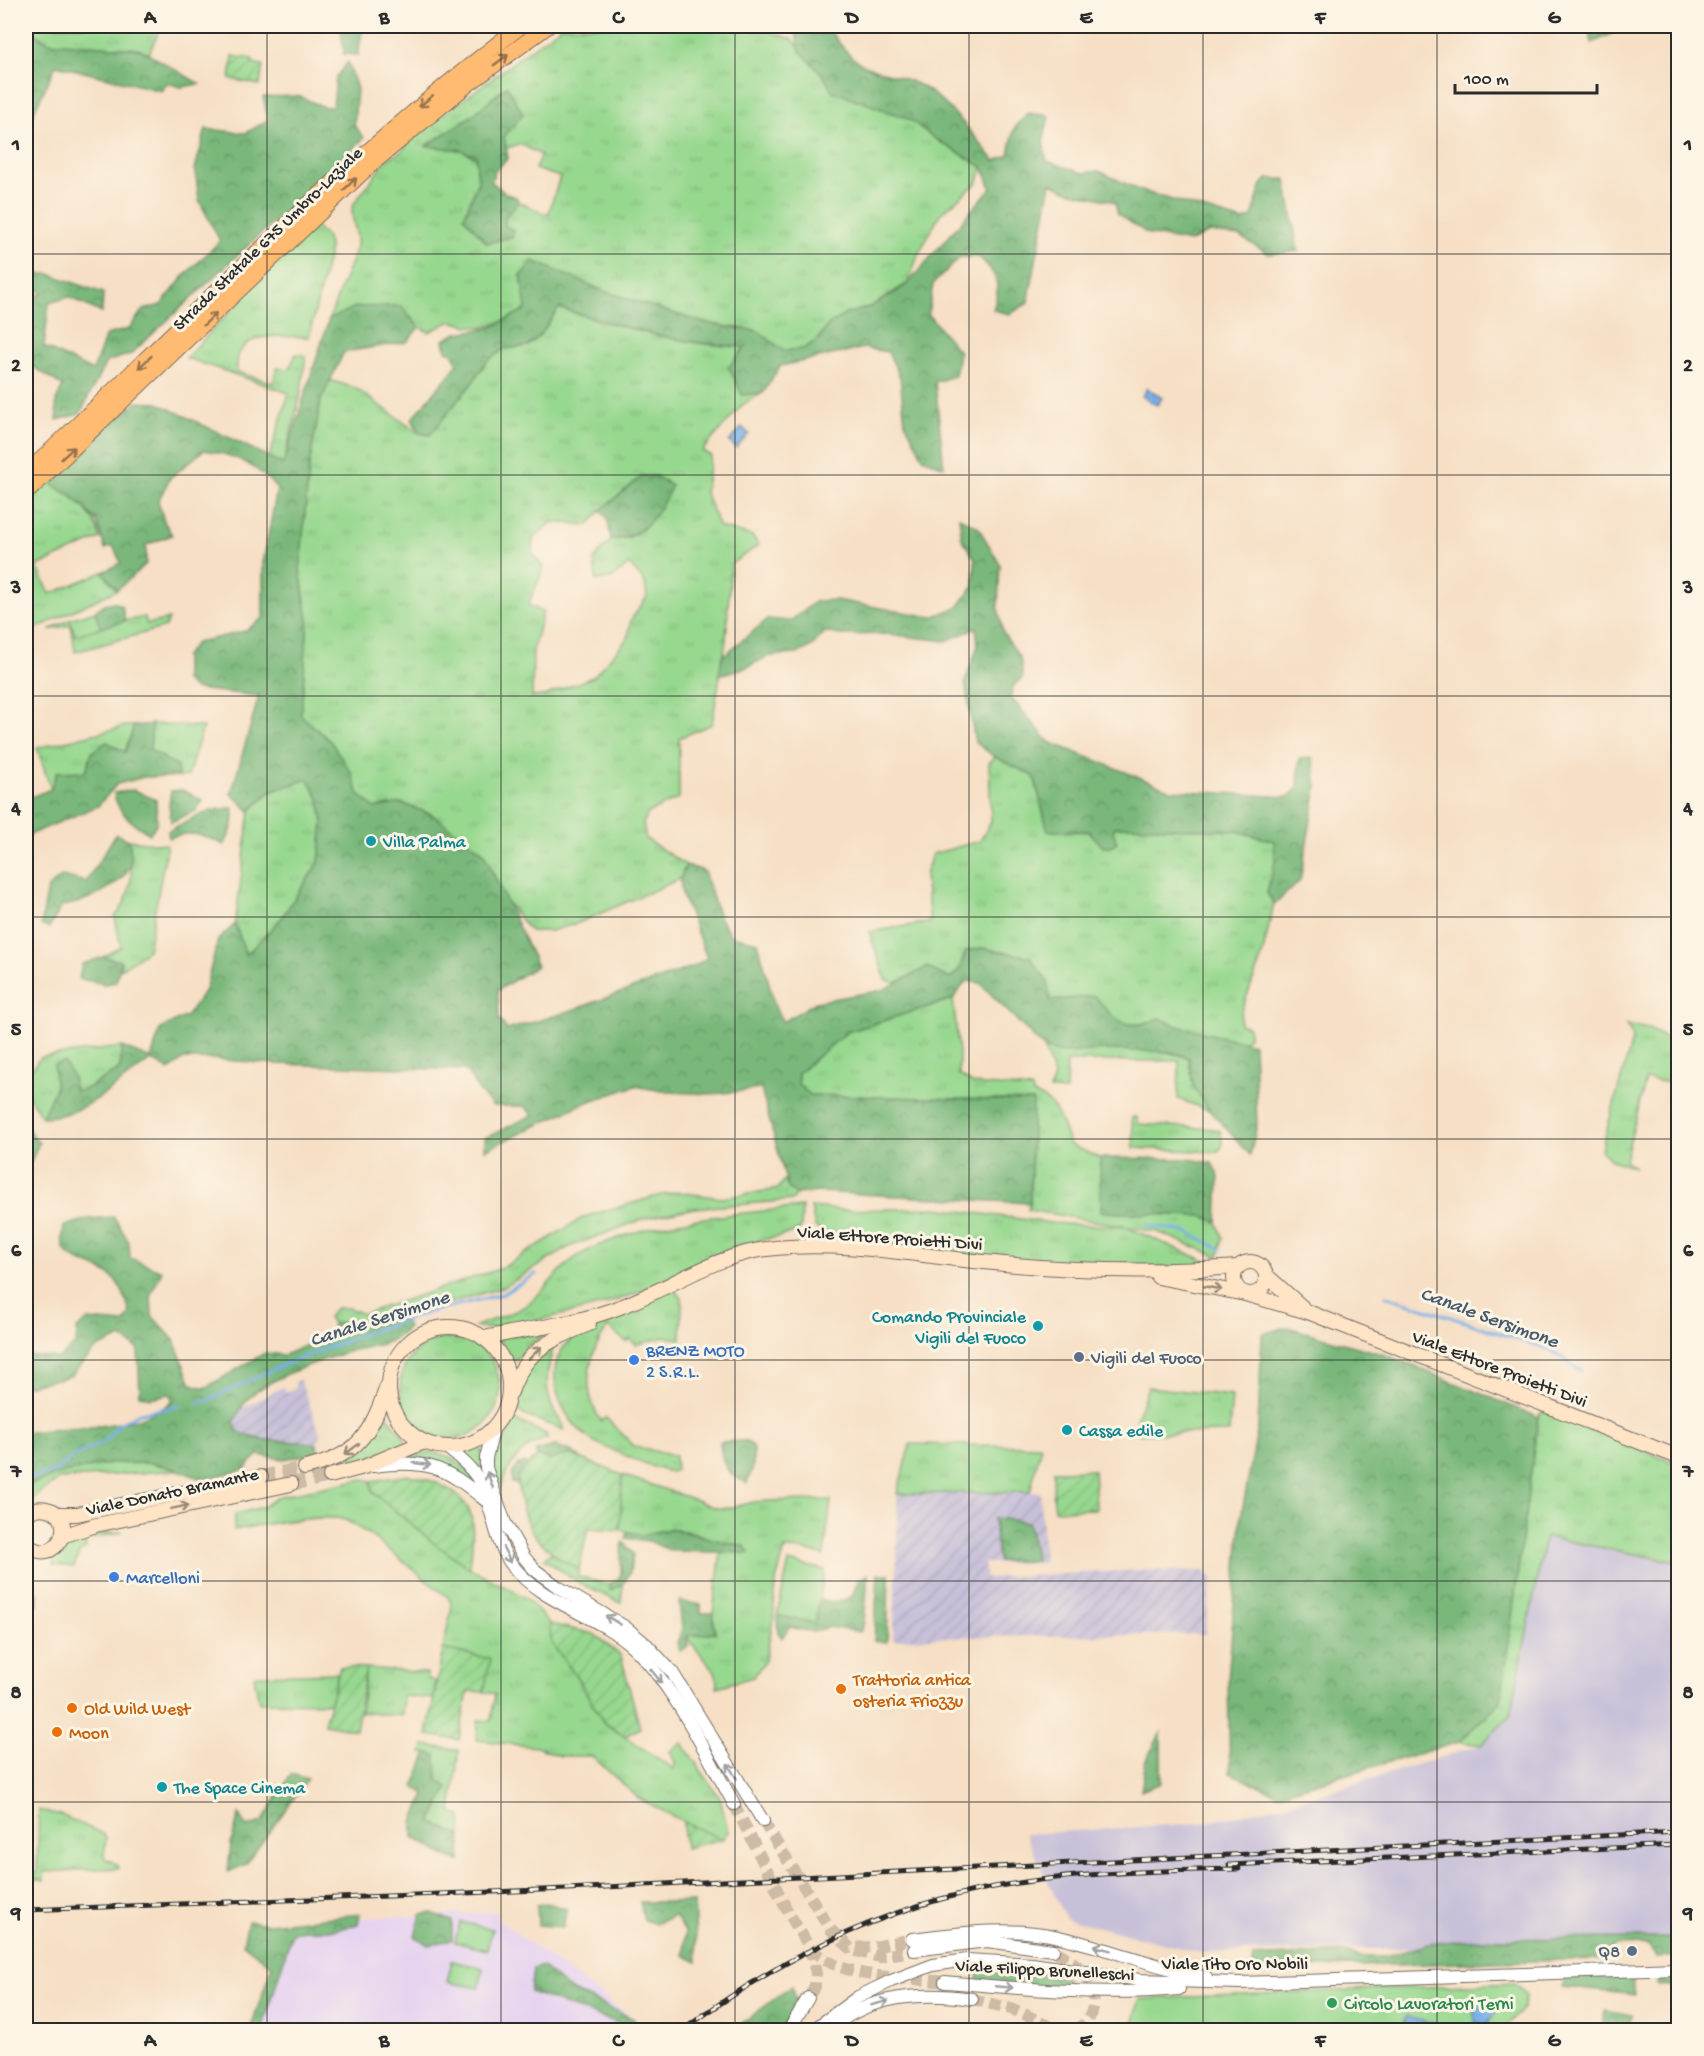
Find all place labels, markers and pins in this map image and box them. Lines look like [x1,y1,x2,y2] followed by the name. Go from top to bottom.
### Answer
[382,833,467,854] place label: Villa Palma
[364,834,378,848] marker: Villa Palma
[872,1308,1027,1350] place label: Comando Provinciale Vigili del Fuoco
[1031,1319,1045,1333] marker: Comando Provinciale Vigili del Fuoco
[645,1342,745,1384] place label: BRENZ MOTO 2 S.R.L.
[1090,1349,1202,1370] place label: Vigili del Fuoco
[1072,1350,1086,1364] marker: Vigili del Fuoco
[627,1353,641,1367] marker: BRENZ MOTO 2 S.R.L.
[1079,1422,1164,1443] place label: Cassa edile
[1060,1423,1074,1437] marker: Cassa edile
[126,1569,200,1590] place label: Marcelloni
[107,1570,121,1584] marker: Marcelloni
[852,1671,972,1713] place label: Trattoria antica osteria Friozzu
[834,1682,848,1696] marker: Trattoria antica osteria Friozzu
[84,1700,192,1721] place label: Old Wild West
[65,1701,79,1715] marker: Old Wild West
[69,1724,109,1745] place label: Moon
[50,1725,64,1739] marker: Moon
[173,1779,306,1800] place label: The Space Cinema
[155,1780,169,1794] marker: The Space Cinema
[1598,1943,1620,1964] place label: Q8
[1625,1944,1639,1958] marker: Q8
[1344,1995,1514,2016] place label: Circolo Lavoratori Terni
[1325,1996,1339,2010] marker: Circolo Lavoratori Terni

